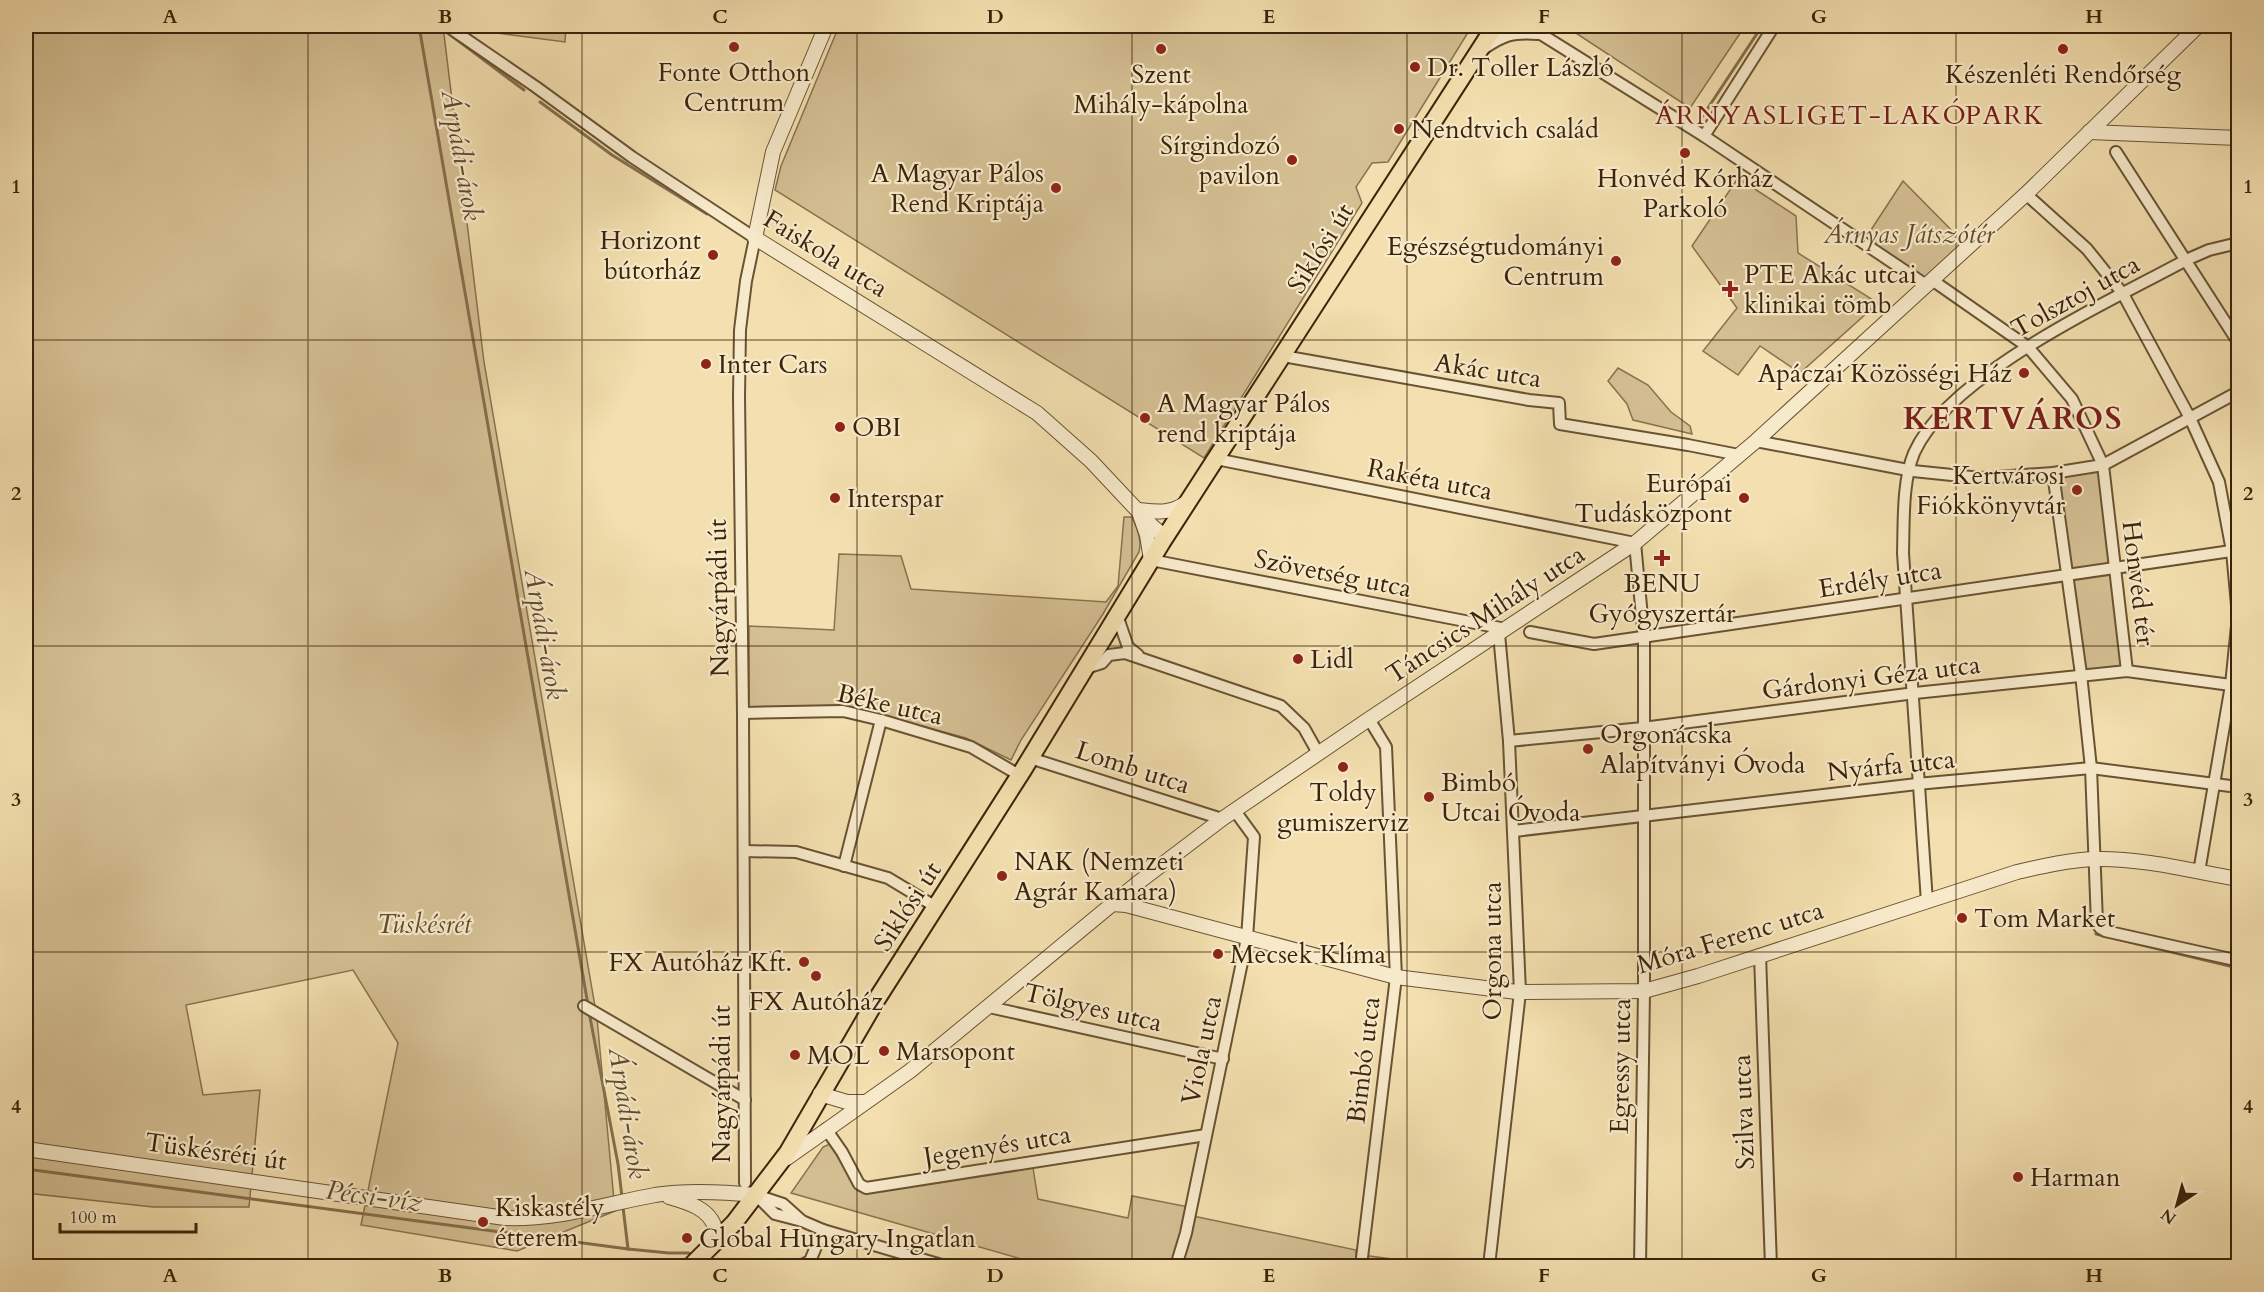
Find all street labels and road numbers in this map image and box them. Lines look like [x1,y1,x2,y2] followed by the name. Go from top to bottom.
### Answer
[1279,196,1362,300] street label: Siklósi út
[757,201,895,305] street label: Faiskola utca
[2005,247,2146,346] street label: Tolsztoj utca
[1432,345,1544,396] street label: Akác utca
[1364,450,1496,509] street label: Rakéta utca
[2113,518,2164,648] street label: Honvéd tér
[700,519,737,677] street label: Nagyárpádi út
[1379,537,1592,692] street label: Táncsics Mihály utca
[1251,541,1415,606] street label: Szövetség utca
[1816,553,1944,606] street label: Erdély utca
[1760,647,1982,708] street label: Gárdonyi Géza utca
[833,675,946,734] street label: Béke utca
[1071,733,1195,802] street label: Lomb utca
[1825,741,1957,790] street label: Nyárfa utca
[865,855,949,958] street label: Siklósi út
[1475,881,1510,1021] street label: Orgona utca
[1633,892,1828,982] street label: Móra Ferenc utca
[1020,975,1166,1040] street label: Tölgyes utca
[1173,992,1230,1108] street label: Viola utca
[1338,995,1389,1125] street label: Bimbó utca
[1602,998,1639,1134] street label: Egressy utca
[704,1005,739,1163] street label: Nagyárpádi út
[1724,1054,1763,1170] street label: Szilva utca
[917,1117,1073,1175] street label: Jegenyés utca
[143,1124,289,1179] street label: Tüskésréti út

